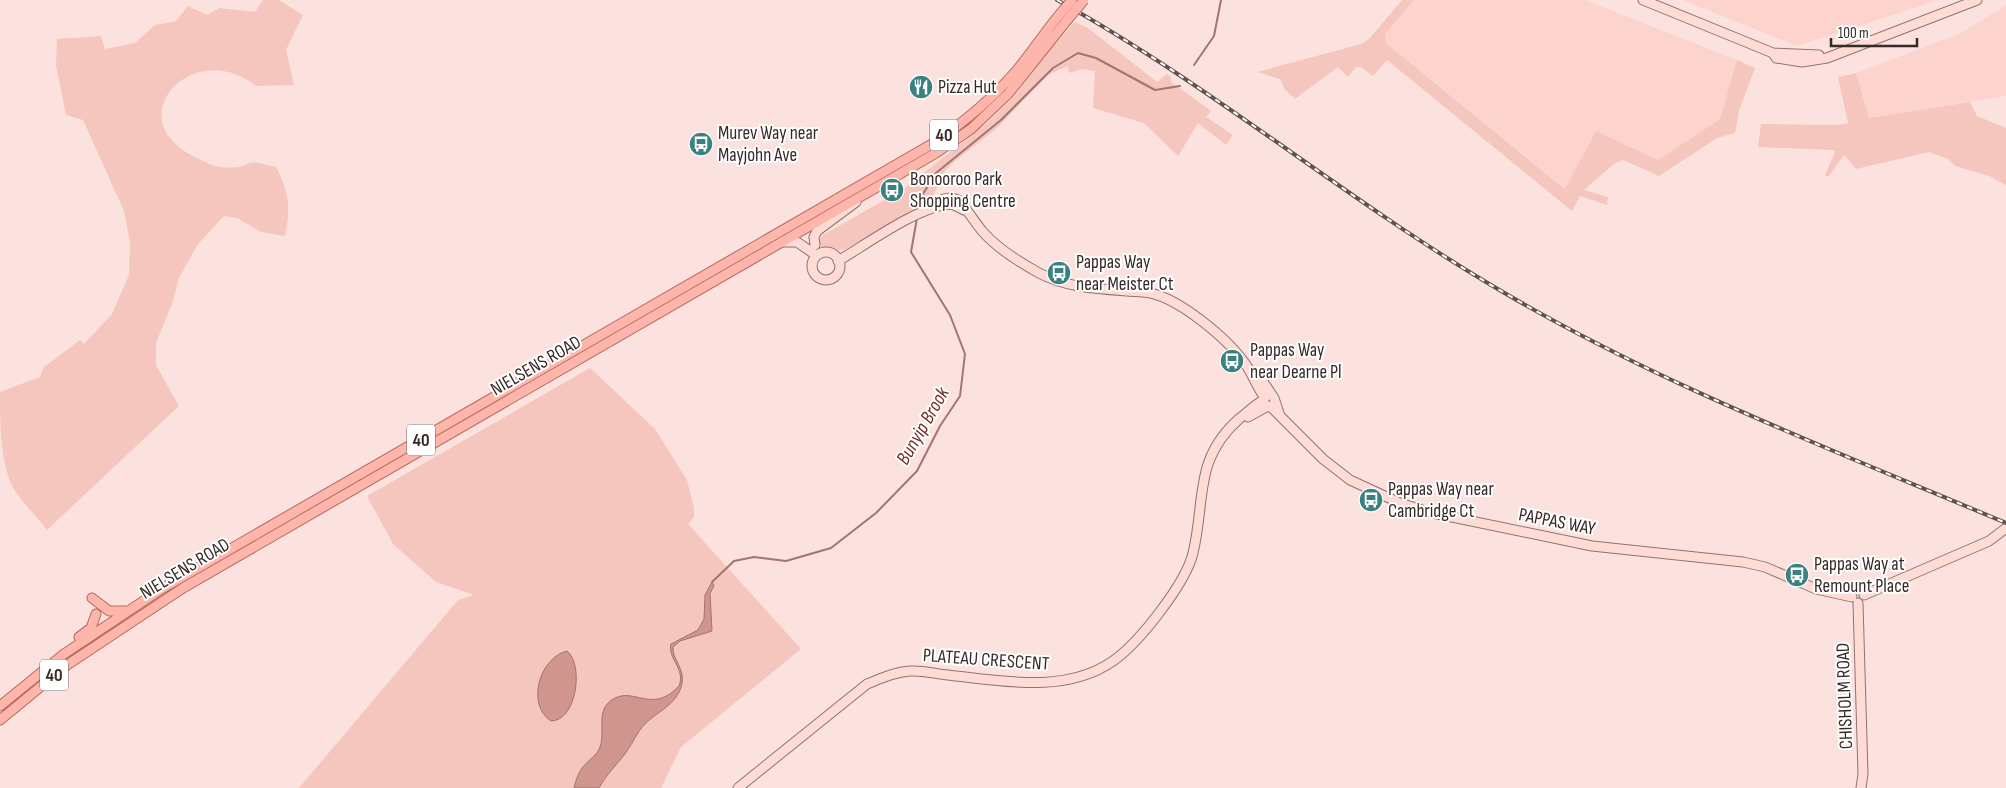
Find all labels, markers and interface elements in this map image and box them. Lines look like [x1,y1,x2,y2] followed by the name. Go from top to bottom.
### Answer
[1831,15,1917,47] scale bar
[1838,24,1869,43] text: 100 m
[908,74,934,100] restaurant icon: Pizza Hut
[938,76,997,99] place label: Pizza Hut
[930,120,958,150] road number: 40
[718,122,819,167] place label: Murev Way near Mayjohn Ave
[688,131,714,157] bus stop icon: Murev Way near Mayjohn Ave
[910,168,1016,213] place label: Bonooroo Park Shopping Centre
[879,177,905,203] bus stop icon: Bonooroo Park Shopping Centre
[1076,251,1174,296] place label: Pappas Way near Meister Ct
[1046,260,1072,286] bus stop icon: Pappas Way near Meister Ct
[487,331,585,401] street label: NIELSENS ROAD
[1250,339,1342,384] place label: Pappas Way near Dearne Pl
[1219,348,1245,374] bus stop icon: Pappas Way near Dearne Pl
[891,383,955,469] water label: Bunyip Brook
[407,424,435,456] road number: 40
[1388,478,1494,523] place label: Pappas Way near Cambridge Ct
[1358,487,1384,513] bus stop icon: Pappas Way near Cambridge Ct
[1517,503,1597,541] street label: PAPPAS WAY
[136,533,234,605] street label: NIELSENS ROAD
[1814,553,1909,598] place label: Pappas Way at Remount Place
[1784,562,1810,588] bus stop icon: Pappas Way at Remount Place
[1832,642,1858,750] street label: CHISHOLM ROAD
[922,644,1050,676] street label: PLATEAU CRESCENT
[40,660,68,690] road number: 40

